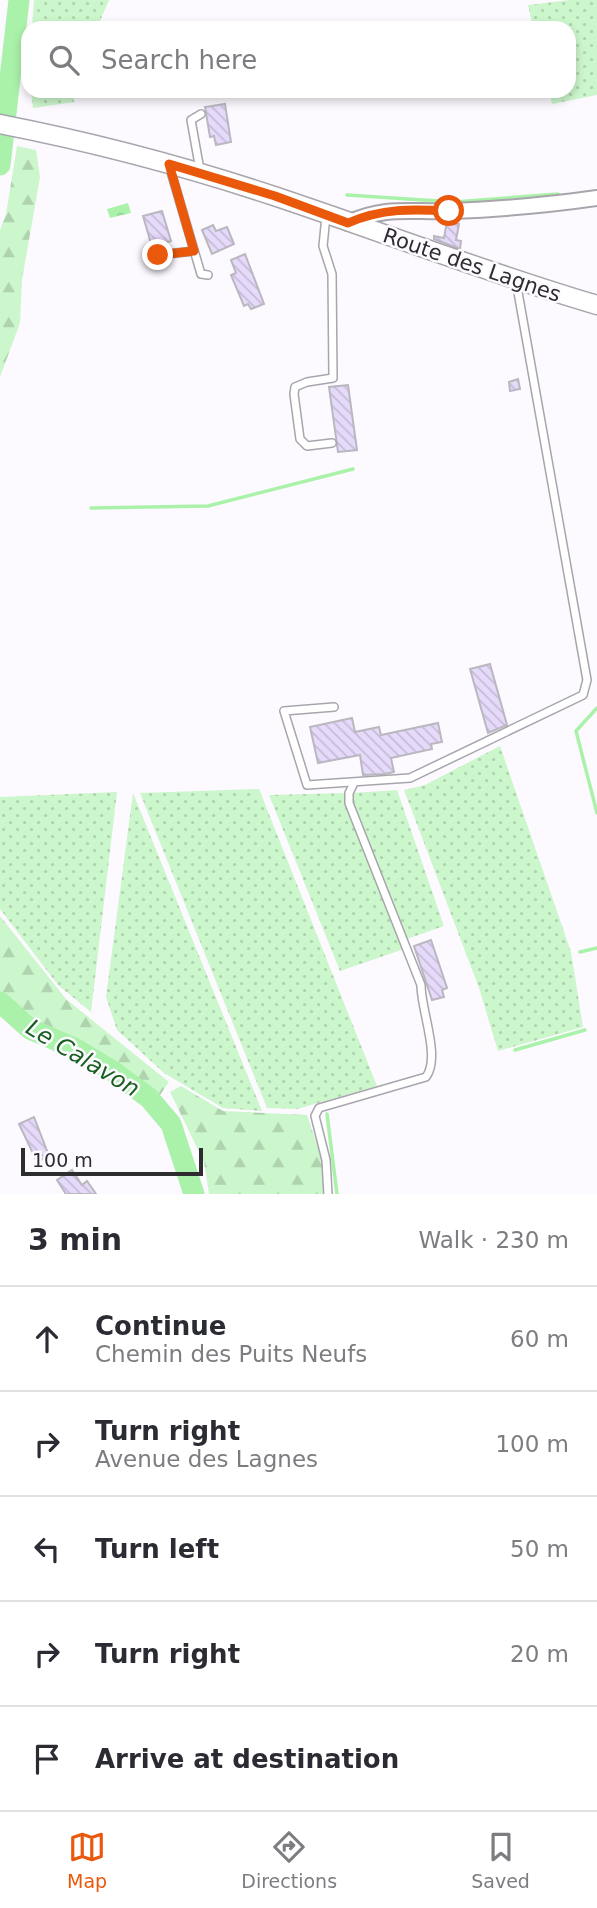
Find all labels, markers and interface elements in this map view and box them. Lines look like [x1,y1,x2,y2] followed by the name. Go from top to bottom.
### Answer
[21,21,576,98] search box
[45,41,83,79] icon: search
[101,45,257,75] text: Search here
[433,195,464,226] route start
[380,223,564,307] street label: Route des Lagnes
[142,239,173,270] route end
[22,1014,144,1102] water label: Le Calavon
[21,1145,203,1177] scale bar
[32,1149,93,1171] text: 100 m
[28,1222,122,1257] text: 3 min
[418,1227,569,1253] text: Walk · 230 m
[95,1311,226,1341] text: Continue
[28,1320,66,1358] icon: ahead
[510,1326,569,1352] text: 60 m
[95,1341,367,1367] text: Chemin des Puits Neufs
[95,1416,240,1446] text: Turn right
[28,1425,66,1463] icon: right
[495,1431,569,1457] text: 100 m
[95,1446,318,1472] text: Avenue des Lagnes
[28,1530,66,1568] icon: left
[95,1534,219,1564] text: Turn left
[510,1536,569,1562] text: 50 m
[28,1635,66,1673] icon: right
[95,1639,240,1669] text: Turn right
[510,1641,569,1667] text: 20 m
[28,1740,66,1778] icon: arrive
[95,1744,399,1774] text: Arrive at destination
[67,1828,107,1892] tab: Map
[241,1828,337,1892] tab: Directions
[471,1828,530,1892] tab: Saved

